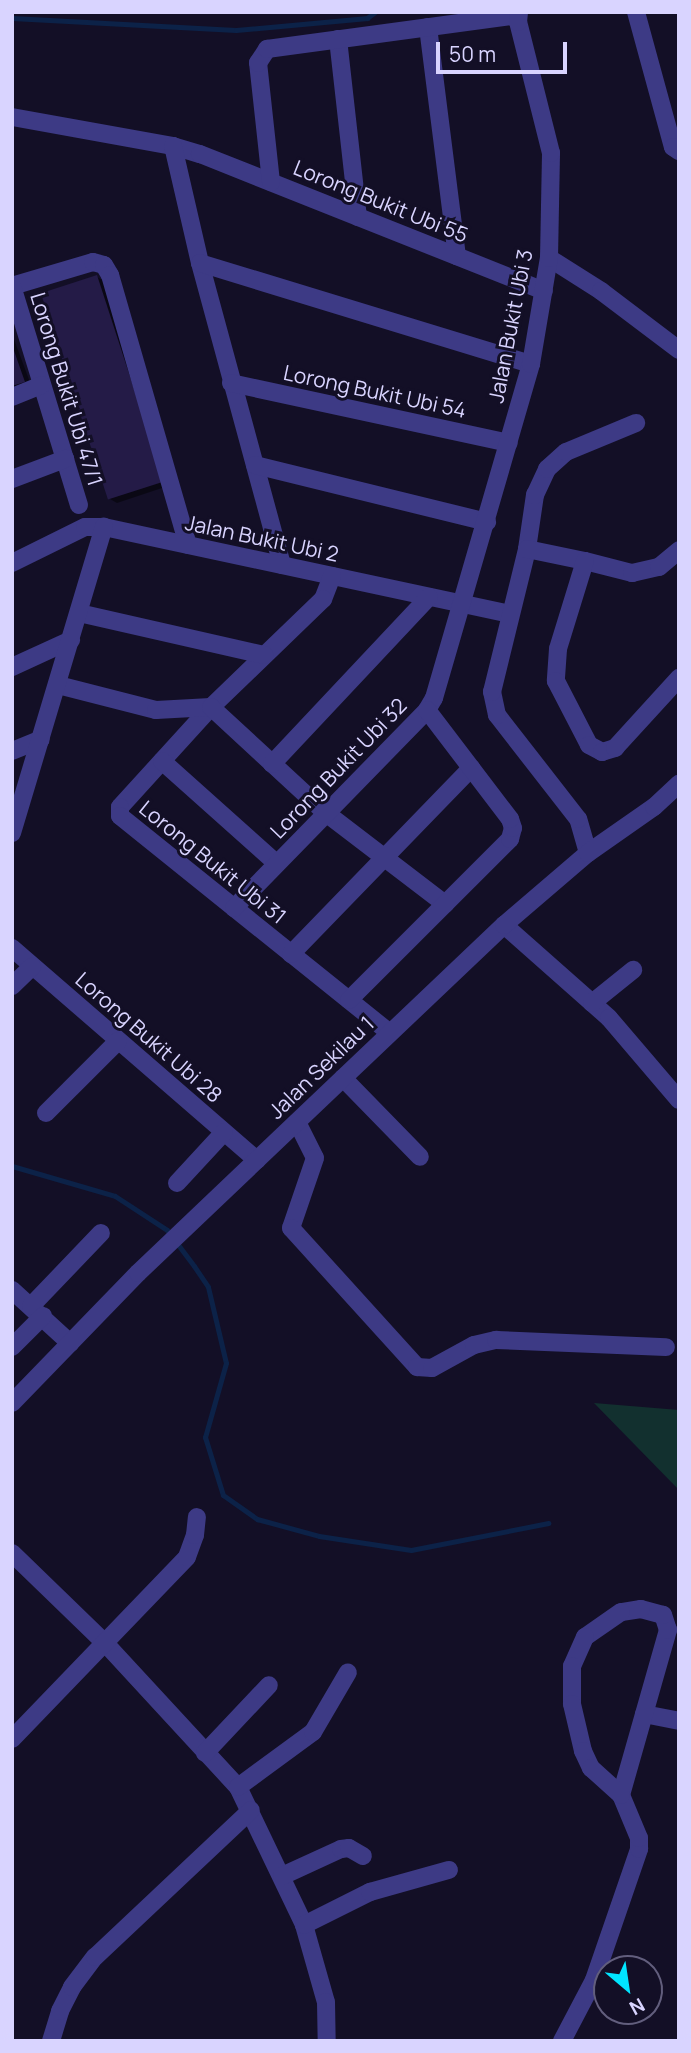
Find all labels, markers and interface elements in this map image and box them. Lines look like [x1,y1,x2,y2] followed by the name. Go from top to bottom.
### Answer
[439,28,570,72] scale bar
[449,40,496,68] text: 50 m
[290,155,472,247] street label: Lorong Bukit Ubi 55
[483,247,537,405] street label: Jalan Bukit Ubi 3
[26,289,108,489] street label: Lorong Bukit Ubi 47/1
[281,359,469,423] street label: Lorong Bukit Ubi 54
[183,509,341,567] street label: Jalan Bukit Ubi 2
[265,693,411,843] street label: Lorong Bukit Ubi 32
[135,795,291,929] street label: Lorong Bukit Ubi 31
[71,967,227,1107] street label: Lorong Bukit Ubi 28
[263,1010,379,1124] street label: Jalan Sekilau 1
[593,1955,663,2025] north arrow
[625,1992,649,2021] text: N

